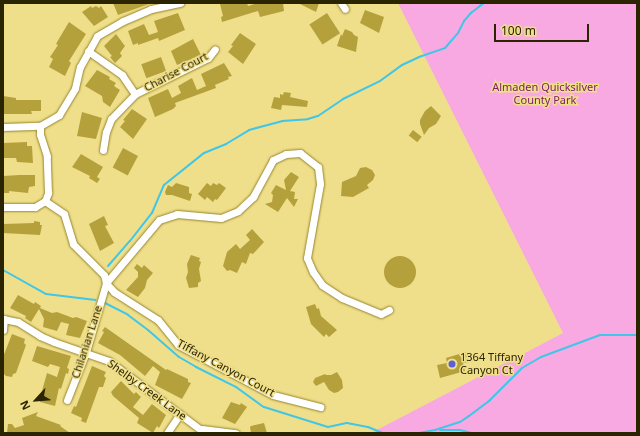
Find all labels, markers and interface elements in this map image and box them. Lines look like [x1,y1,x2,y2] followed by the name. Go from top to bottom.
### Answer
[496,16,591,42] scale bar
[501,22,536,39] text: 100 m
[142,50,210,94] street label: Charise Court
[492,81,598,107] park label: Almaden Quicksilver County Park
[69,304,105,380] street label: Chilanian Lane
[175,337,277,399] street label: Tiffany Canyon Court
[460,351,523,377] place label: 1364 Tiffany Canyon Ct
[105,357,189,423] street label: Shelby Creek Lane
[447,359,457,369] marker: 1364 Tiffany Canyon Ct
[16,380,56,420] north arrow
[16,398,33,413] text: N

